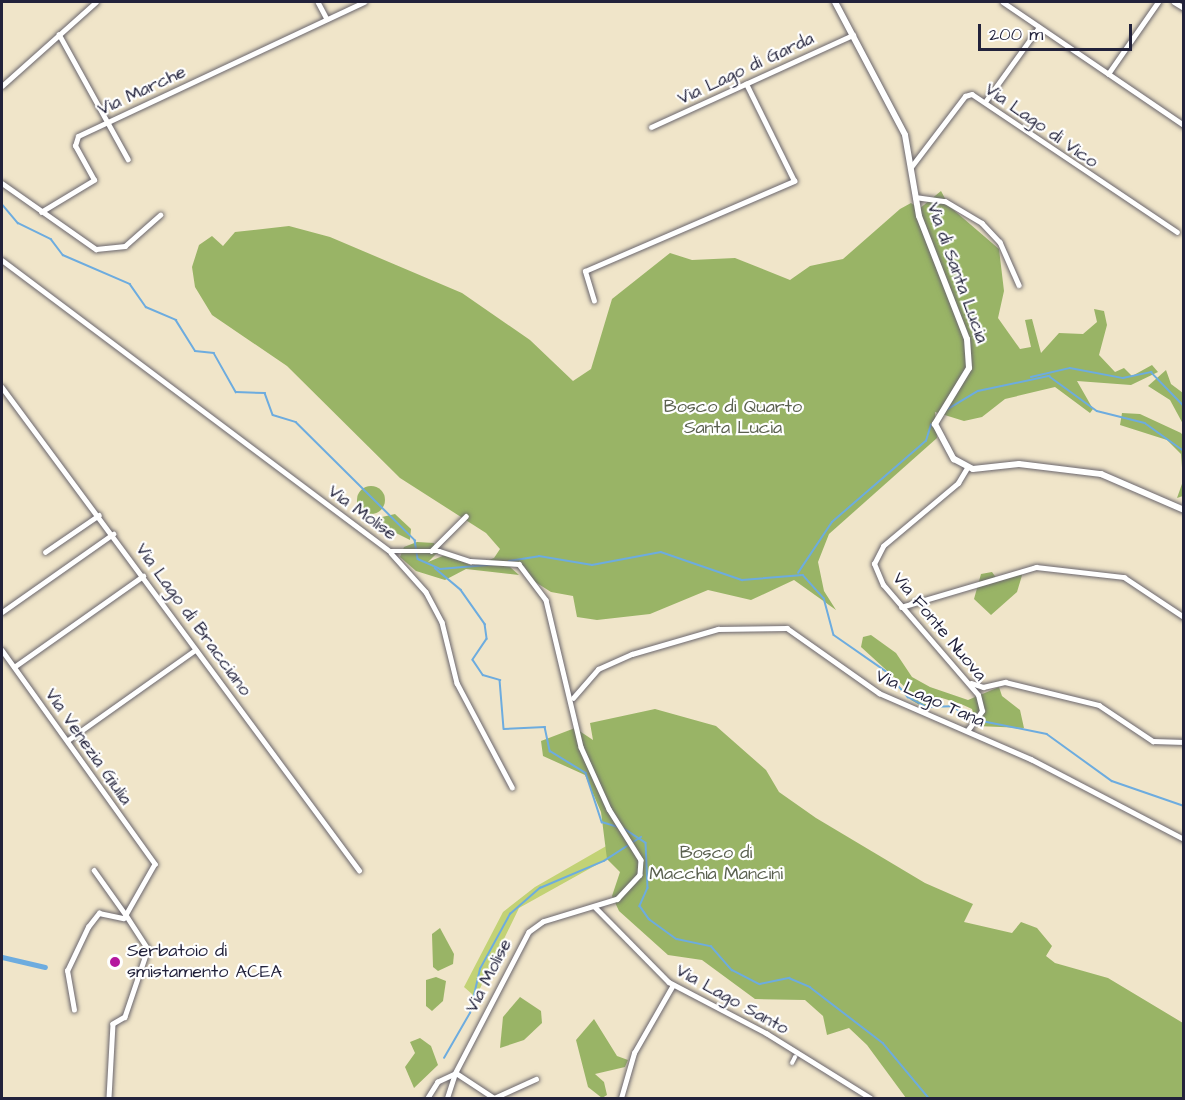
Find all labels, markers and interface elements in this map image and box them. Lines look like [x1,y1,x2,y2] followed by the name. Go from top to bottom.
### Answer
[981,12,1136,50] scale bar
[989,22,1043,47] text: 200 m
[675,28,817,110] street label: Via Lago di Garda
[95,61,189,121] street label: Via Marche
[980,79,1102,173] street label: Via Lago di Vico
[922,200,992,346] street label: Via di Santa Lucia
[664,397,802,440] park label: Bosco di Quarto Santa Lucia
[323,481,401,545] street label: Via Molise
[130,539,256,701] street label: Via Lago di Bracciano
[887,568,991,686] street label: Via Fonte Nuova
[872,665,988,733] street label: Via Lago Tana
[40,685,136,809] street label: Via Venezia Giulia
[649,843,783,886] park label: Bosco di Macchia Mancini
[461,936,517,1016] street label: Via Molise
[127,941,282,984] place label: Serbatoio di smistamento ACEA
[108,955,122,969] marker: Serbatoio di smistamento ACEA
[672,960,792,1040] street label: Via Lago Santo

